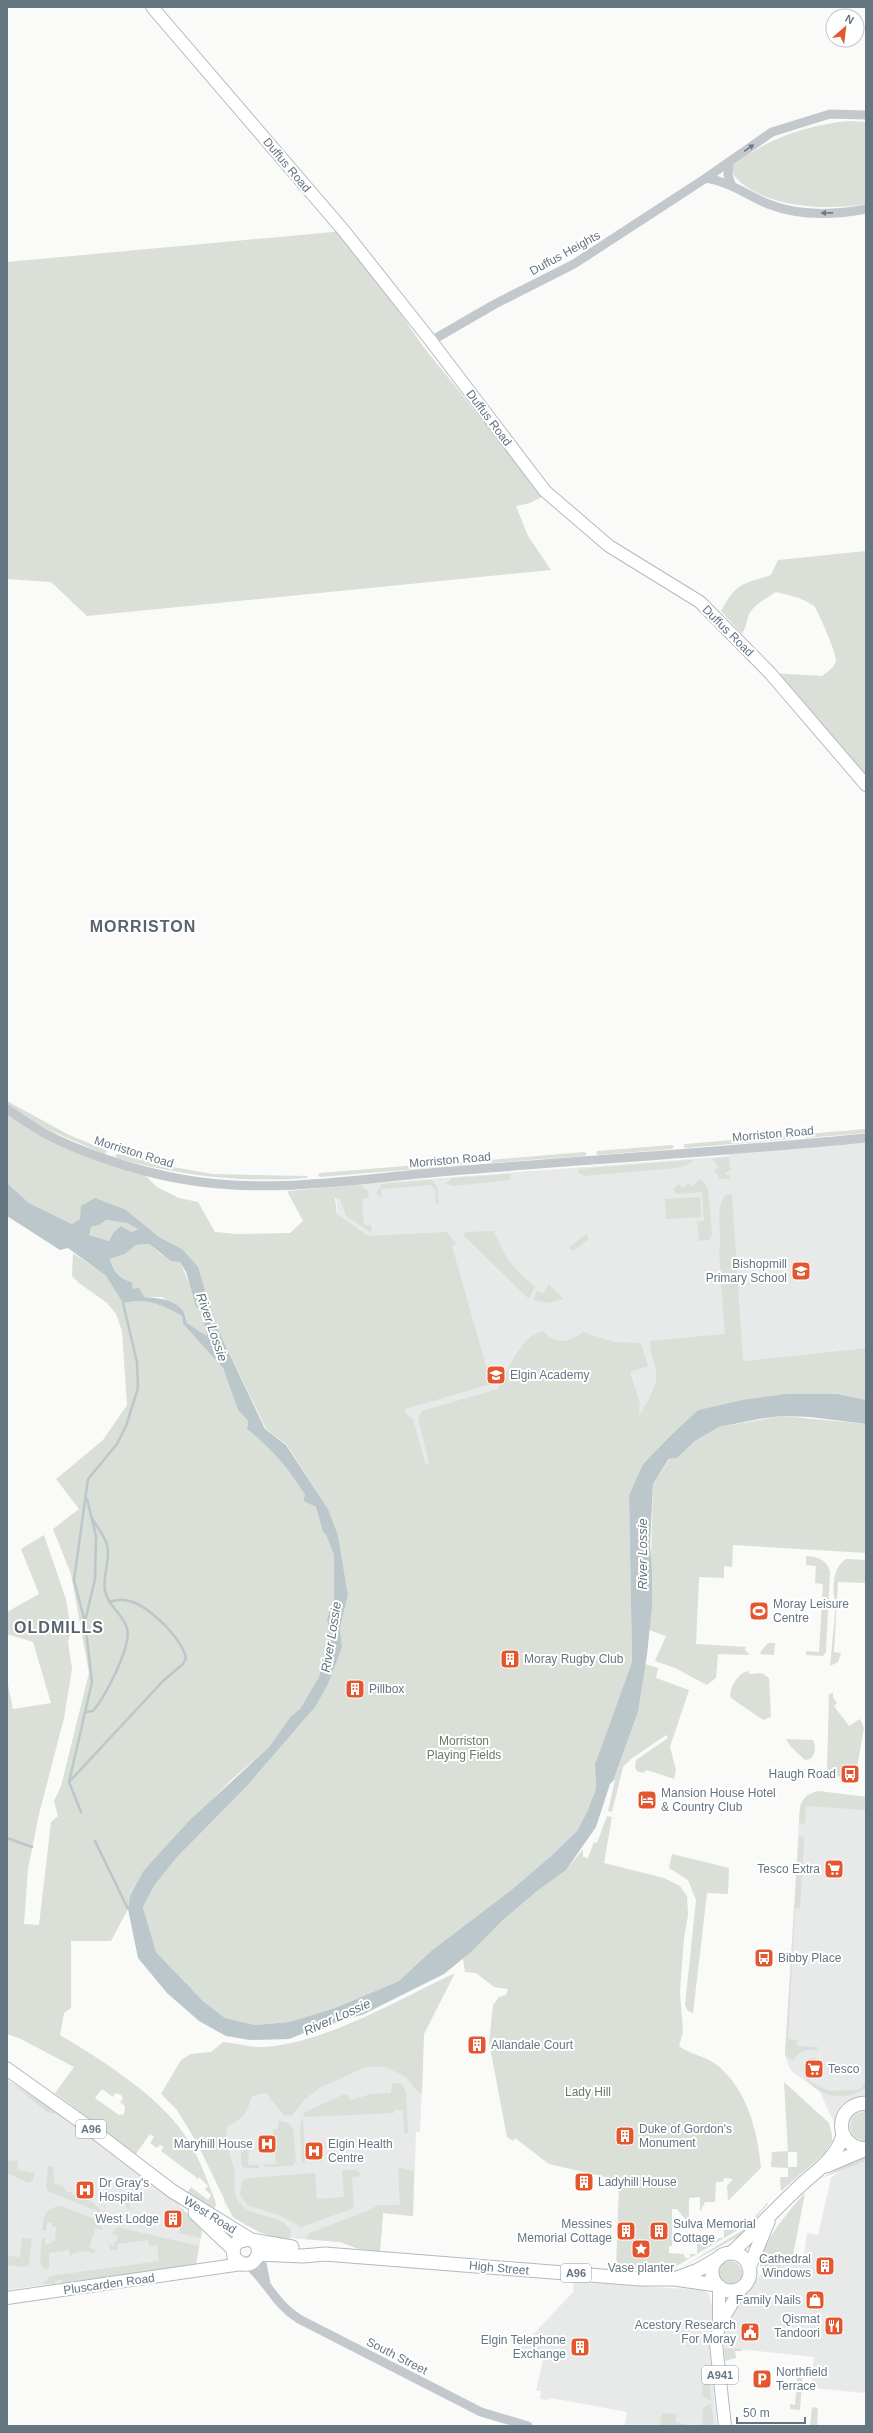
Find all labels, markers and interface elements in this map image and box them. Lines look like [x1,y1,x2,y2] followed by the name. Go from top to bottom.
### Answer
[825,8,865,48] north arrow
[843,12,856,26] text: N
[260,135,314,195] street label: Duffus Road
[744,144,755,152] one-way arrow
[820,210,833,216] one-way arrow
[527,228,603,278] street label: Duffus Heights
[463,387,515,449] street label: Duffus Road
[700,603,756,659] street label: Duffus Road
[90,918,196,935] district label: MORRISTON
[732,1123,814,1145] street label: Morriston Road
[93,1133,175,1171] street label: Morriston Road
[409,1149,491,1171] street label: Morriston Road
[706,1257,787,1285] place label: Bishopmill Primary School
[790,1260,812,1282] school or university icon: Bishopmill Primary School
[193,1291,231,1363] water label: River Lossie
[485,1364,507,1386] school or university icon: Elgin Academy
[510,1368,589,1382] place label: Elgin Academy
[635,1518,650,1590] water label: River Lossie
[773,1597,849,1625] place label: Moray Leisure Centre
[748,1600,770,1622] sports icon: Moray Leisure Centre
[318,1601,344,1673] water label: River Lossie
[14,1619,104,1636] district label: OLDMILLS
[499,1648,521,1670] building icon: Moray Rugby Club
[524,1652,624,1666] place label: Moray Rugby Club
[344,1678,366,1700] building icon: Pillbox
[369,1682,404,1696] place label: Pillbox
[427,1734,501,1762] park label: Morriston Playing Fields
[839,1763,861,1785] bus stop icon: Haugh Road
[769,1767,836,1781] place label: Haugh Road
[661,1786,776,1814] place label: Mansion House Hotel & Country Club
[636,1789,658,1811] hotel icon: Mansion House Hotel & Country Club
[823,1858,845,1880] supermarket icon: Tesco Extra
[757,1862,820,1876] place label: Tesco Extra
[753,1947,775,1969] bus stop icon: Bibby Place
[778,1951,842,1965] place label: Bibby Place
[301,1996,373,2038] water label: River Lossie
[466,2034,488,2056] building icon: Allandale Court
[491,2038,574,2052] place label: Allandale Court
[803,2058,825,2080] supermarket icon: Tesco
[828,2062,860,2076] place label: Tesco
[565,2085,611,2099] park label: Lady Hill
[76,2120,106,2138] road number: A96
[639,2122,732,2150] place label: Duke of Gordon's Monument
[614,2125,636,2147] building icon: Duke of Gordon's Monument
[256,2133,278,2155] hospital icon: Maryhill House
[174,2137,253,2151] place label: Maryhill House
[328,2137,393,2165] place label: Elgin Health Centre
[303,2140,325,2162] hospital icon: Elgin Health Centre
[573,2171,595,2193] building icon: Ladyhill House
[598,2175,677,2189] place label: Ladyhill House
[99,2176,149,2204] place label: Dr Gray's Hospital
[74,2179,96,2201] hospital icon: Dr Gray's Hospital
[181,2193,239,2237] street label: West Road
[162,2208,184,2230] building icon: West Lodge
[95,2212,159,2226] place label: West Lodge
[517,2217,612,2245] place label: Messines Memorial Cottage
[673,2217,756,2245] place label: Sulva Memorial Cottage
[615,2220,637,2242] building icon: Messines Memorial Cottage
[648,2220,670,2242] building icon: Sulva Memorial Cottage
[630,2238,652,2260] place icon: Vase planter
[759,2252,811,2280] place label: Cathedral Windows
[814,2255,836,2277] building icon: Cathedral Windows
[468,2258,530,2278] street label: High Street
[608,2261,674,2275] place label: Vase planter
[561,2264,591,2282] road number: A96
[62,2271,156,2297] street label: Pluscarden Road
[804,2289,826,2311] shop icon: Family Nails
[736,2293,801,2307] place label: Family Nails
[774,2312,821,2340] place label: Qismat Tandoori
[823,2315,845,2337] restaurant icon: Qismat Tandoori
[635,2318,736,2346] place label: Acestory Research For Moray
[739,2321,761,2343] public building icon: Acestory Research For Moray
[481,2333,566,2361] place label: Elgin Telephone Exchange
[364,2335,430,2378] street label: South Street
[569,2336,591,2358] building icon: Elgin Telephone Exchange
[776,2365,827,2393] place label: Northfield Terrace
[702,2366,738,2384] road number: A941
[751,2368,773,2390] parking icon: Northfield Terrace
[737,2399,805,2425] scale bar
[743,2406,770,2420] text: 50 m

